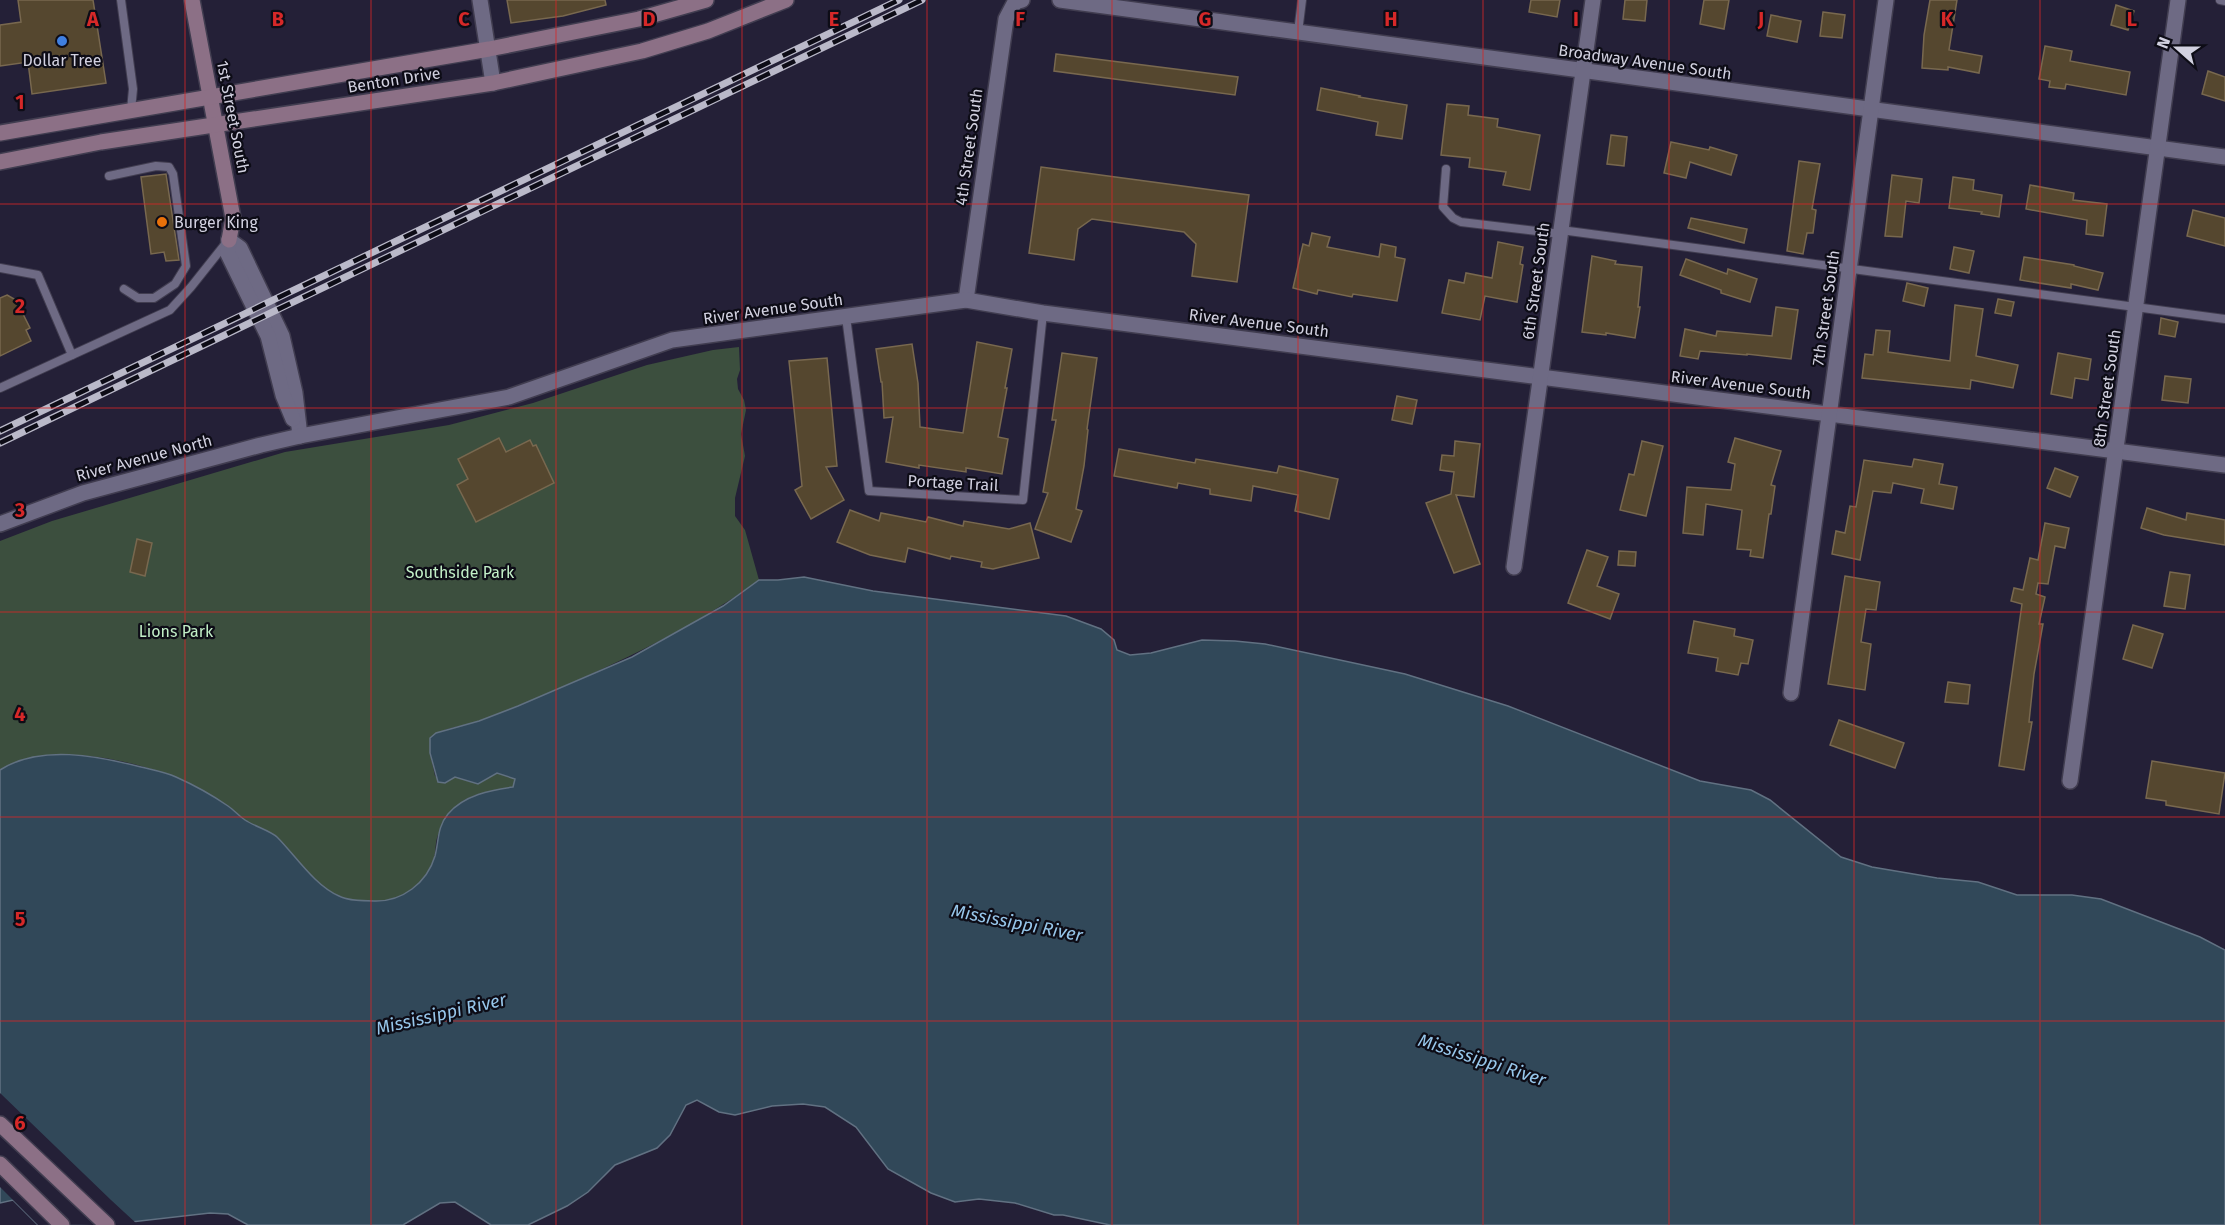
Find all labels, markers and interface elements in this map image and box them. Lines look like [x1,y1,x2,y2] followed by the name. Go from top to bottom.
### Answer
[86,7,100,31] text: A
[272,7,284,31] text: B
[458,7,470,31] text: C
[642,7,656,31] text: D
[829,7,839,31] text: E
[1015,7,1025,31] text: F
[1199,7,1211,31] text: G
[1384,7,1398,31] text: H
[1573,7,1579,31] text: I
[1757,7,1764,31] text: J
[1941,7,1954,31] text: K
[2127,7,2137,31] text: L
[2147,18,2207,78] north arrow
[55,34,69,48] marker: Dollar Tree
[2153,34,2174,51] text: N
[1557,40,1733,84] street label: Broadway Avenue South
[23,51,102,70] place label: Dollar Tree
[213,59,253,175] street label: 1st Street South
[346,63,442,97] street label: Benton Drive
[951,87,987,207] street label: 4th Street South
[15,90,25,114] text: 1
[174,213,258,232] place label: Burger King
[155,215,169,229] marker: Burger King
[1518,221,1554,341] street label: 6th Street South
[1808,249,1844,367] street label: 7th Street South
[702,290,844,328] street label: River Avenue South
[15,294,25,318] text: 2
[1188,305,1330,341] street label: River Avenue South
[2089,328,2125,448] street label: 8th Street South
[1670,367,1812,403] street label: River Avenue South
[74,431,214,485] street label: River Avenue North
[907,471,999,495] street label: Portage Trail
[14,498,25,522] text: 3
[406,563,515,582] park label: Southside Park
[139,622,214,641] park label: Lions Park
[14,702,26,726] text: 4
[950,900,1085,947] water label: Mississippi River
[15,907,26,931] text: 5
[374,988,509,1040] water label: Mississippi River
[1415,1029,1550,1091] water label: Mississippi River
[14,1111,26,1135] text: 6

